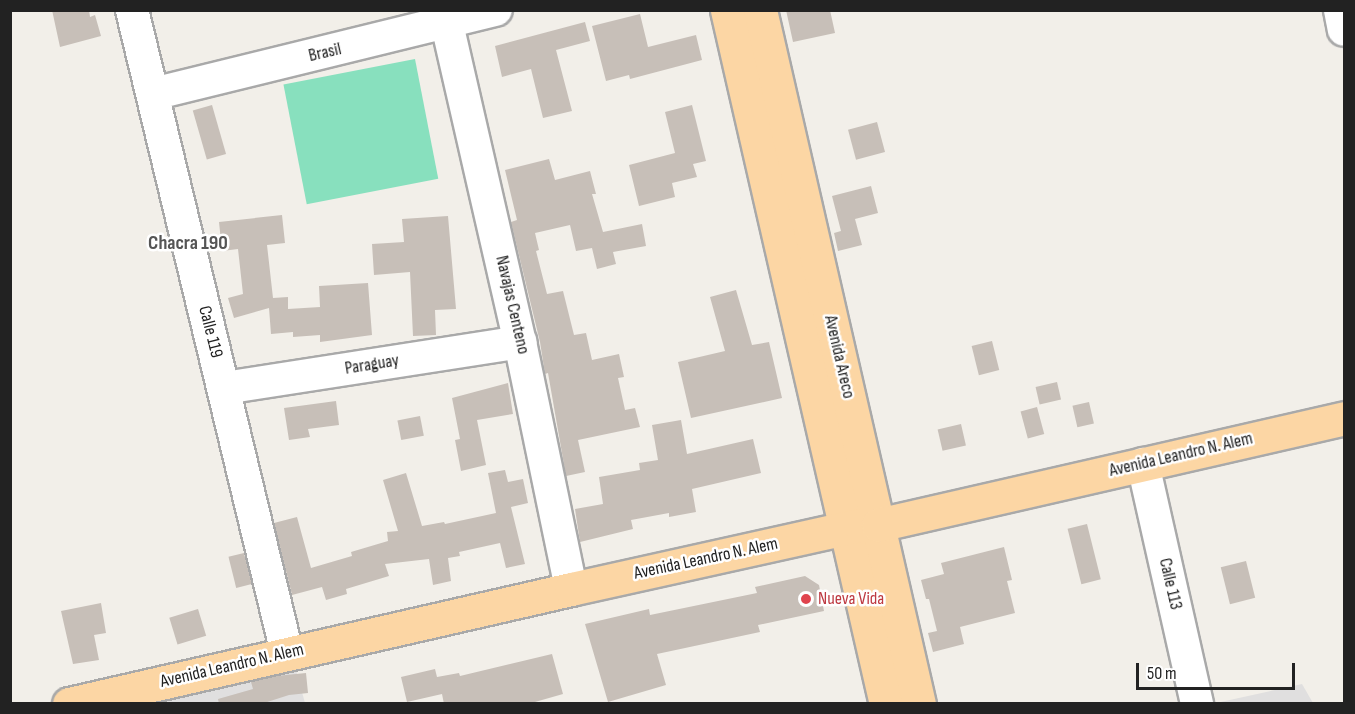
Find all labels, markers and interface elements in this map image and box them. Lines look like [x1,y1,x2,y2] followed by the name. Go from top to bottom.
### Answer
[307,39,343,67] street label: Brasil
[148,231,228,255] district label: Chacra 190
[490,254,534,356] street label: Navajas Centeno
[193,304,227,360] street label: Calle 119
[819,313,859,401] street label: Avenida Areco
[343,350,401,380] street label: Paraguay
[1107,428,1255,482] street label: Avenida Leandro N. Alem
[632,533,780,585] street label: Avenida Leandro N. Alem
[1154,556,1186,612] street label: Calle 113
[818,588,884,610] place label: Nueva Vida
[799,592,813,606] marker: Nueva Vida
[158,639,306,693] street label: Avenida Leandro N. Alem
[1139,651,1298,689] scale bar
[1147,663,1177,684] text: 50 m

